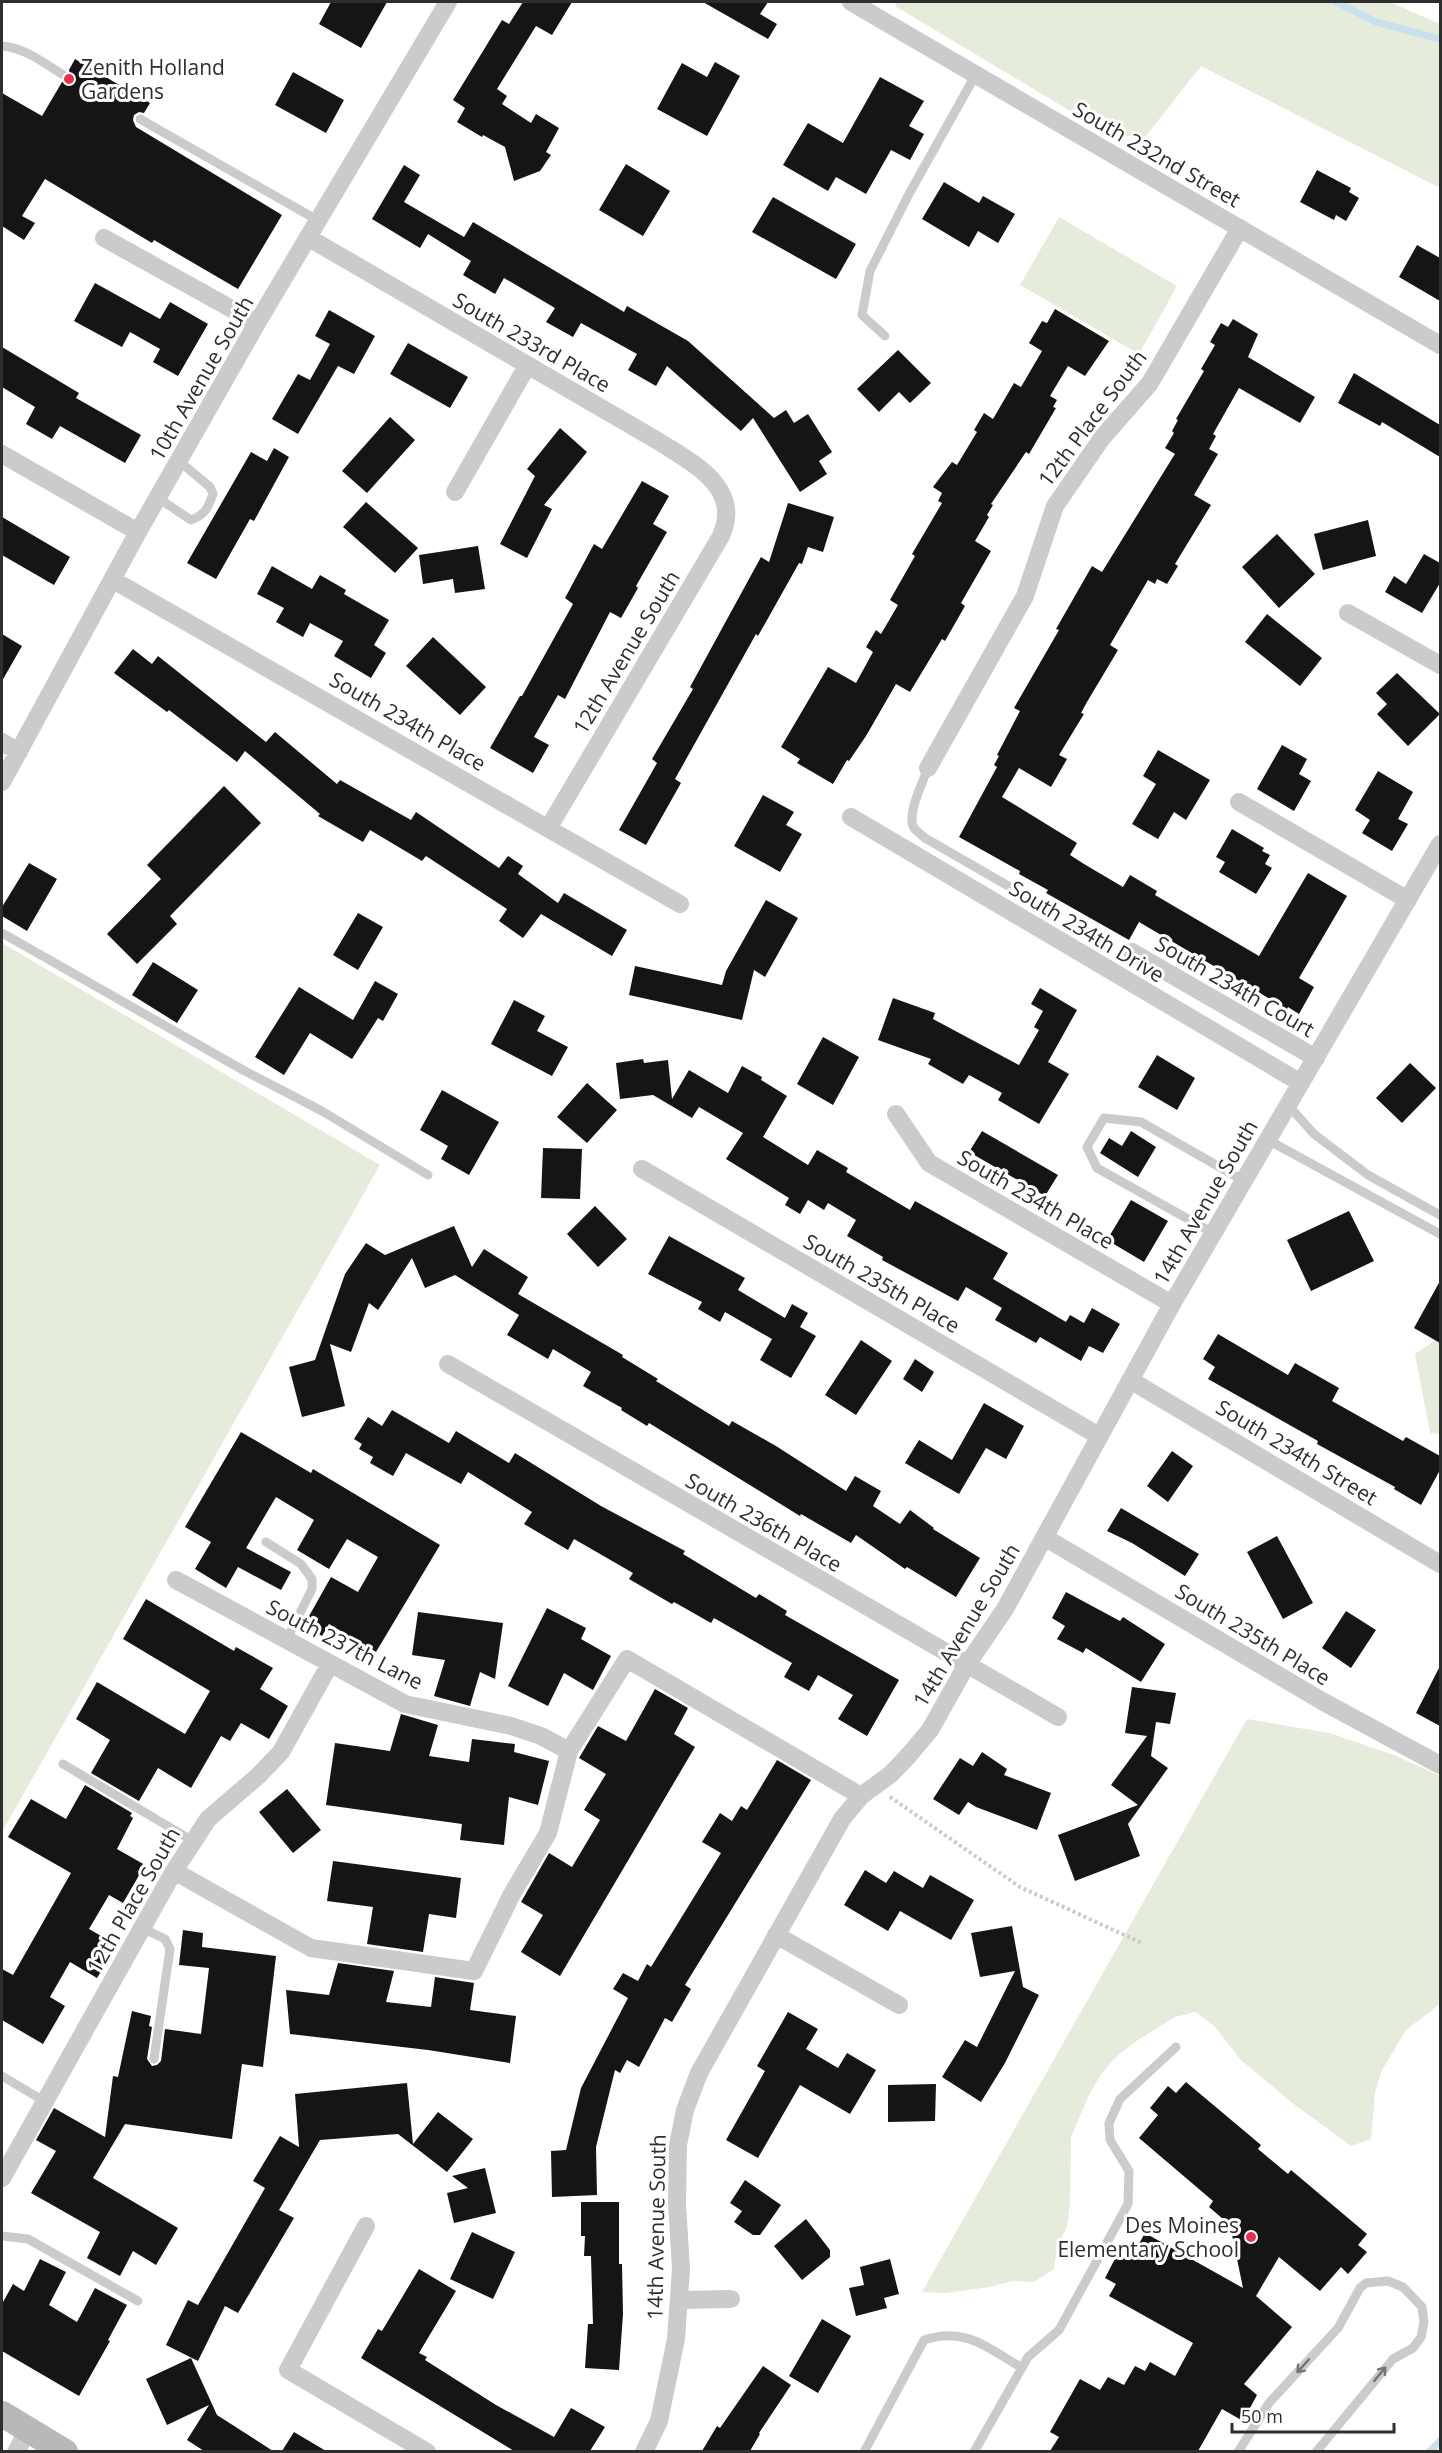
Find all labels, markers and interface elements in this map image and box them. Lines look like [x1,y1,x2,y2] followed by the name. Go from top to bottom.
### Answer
[81,53,225,105] place label: Zenith Holland Gardens
[62,72,76,86] marker: Zenith Holland Gardens
[1068,95,1246,213] street label: South 232nd Street
[448,286,616,398] street label: South 233rd Place
[142,291,260,465] street label: 10th Avenue South
[1031,344,1153,492] street label: 12th Place South
[566,565,686,739] street label: 12th Avenue South
[325,665,491,777] street label: South 234th Place
[1004,874,1170,988] street label: South 234th Drive
[1150,929,1320,1043] street label: South 234th Court
[1146,1115,1264,1289] street label: 14th Avenue South
[953,1143,1119,1255] street label: South 234th Place
[799,1227,965,1339] street label: South 235th Place
[1211,1393,1383,1511] street label: South 234th Street
[681,1466,847,1578] street label: South 236th Place
[906,1538,1026,1712] street label: 14th Avenue South
[1170,1577,1336,1691] street label: South 235th Place
[262,1592,428,1696] street label: South 237th Lane
[80,1822,186,1978] street label: 12th Place South
[640,2134,672,2320] street label: 14th Avenue South
[1057,2211,1239,2263] place label: Des Moines Elementary School
[1244,2230,1258,2244] marker: Des Moines Elementary School
[1296,2358,1310,2373] one-way arrow
[1374,2367,1387,2383] one-way arrow
[1232,2396,1394,2434] scale bar
[1241,2404,1283,2428] text: 50 m

